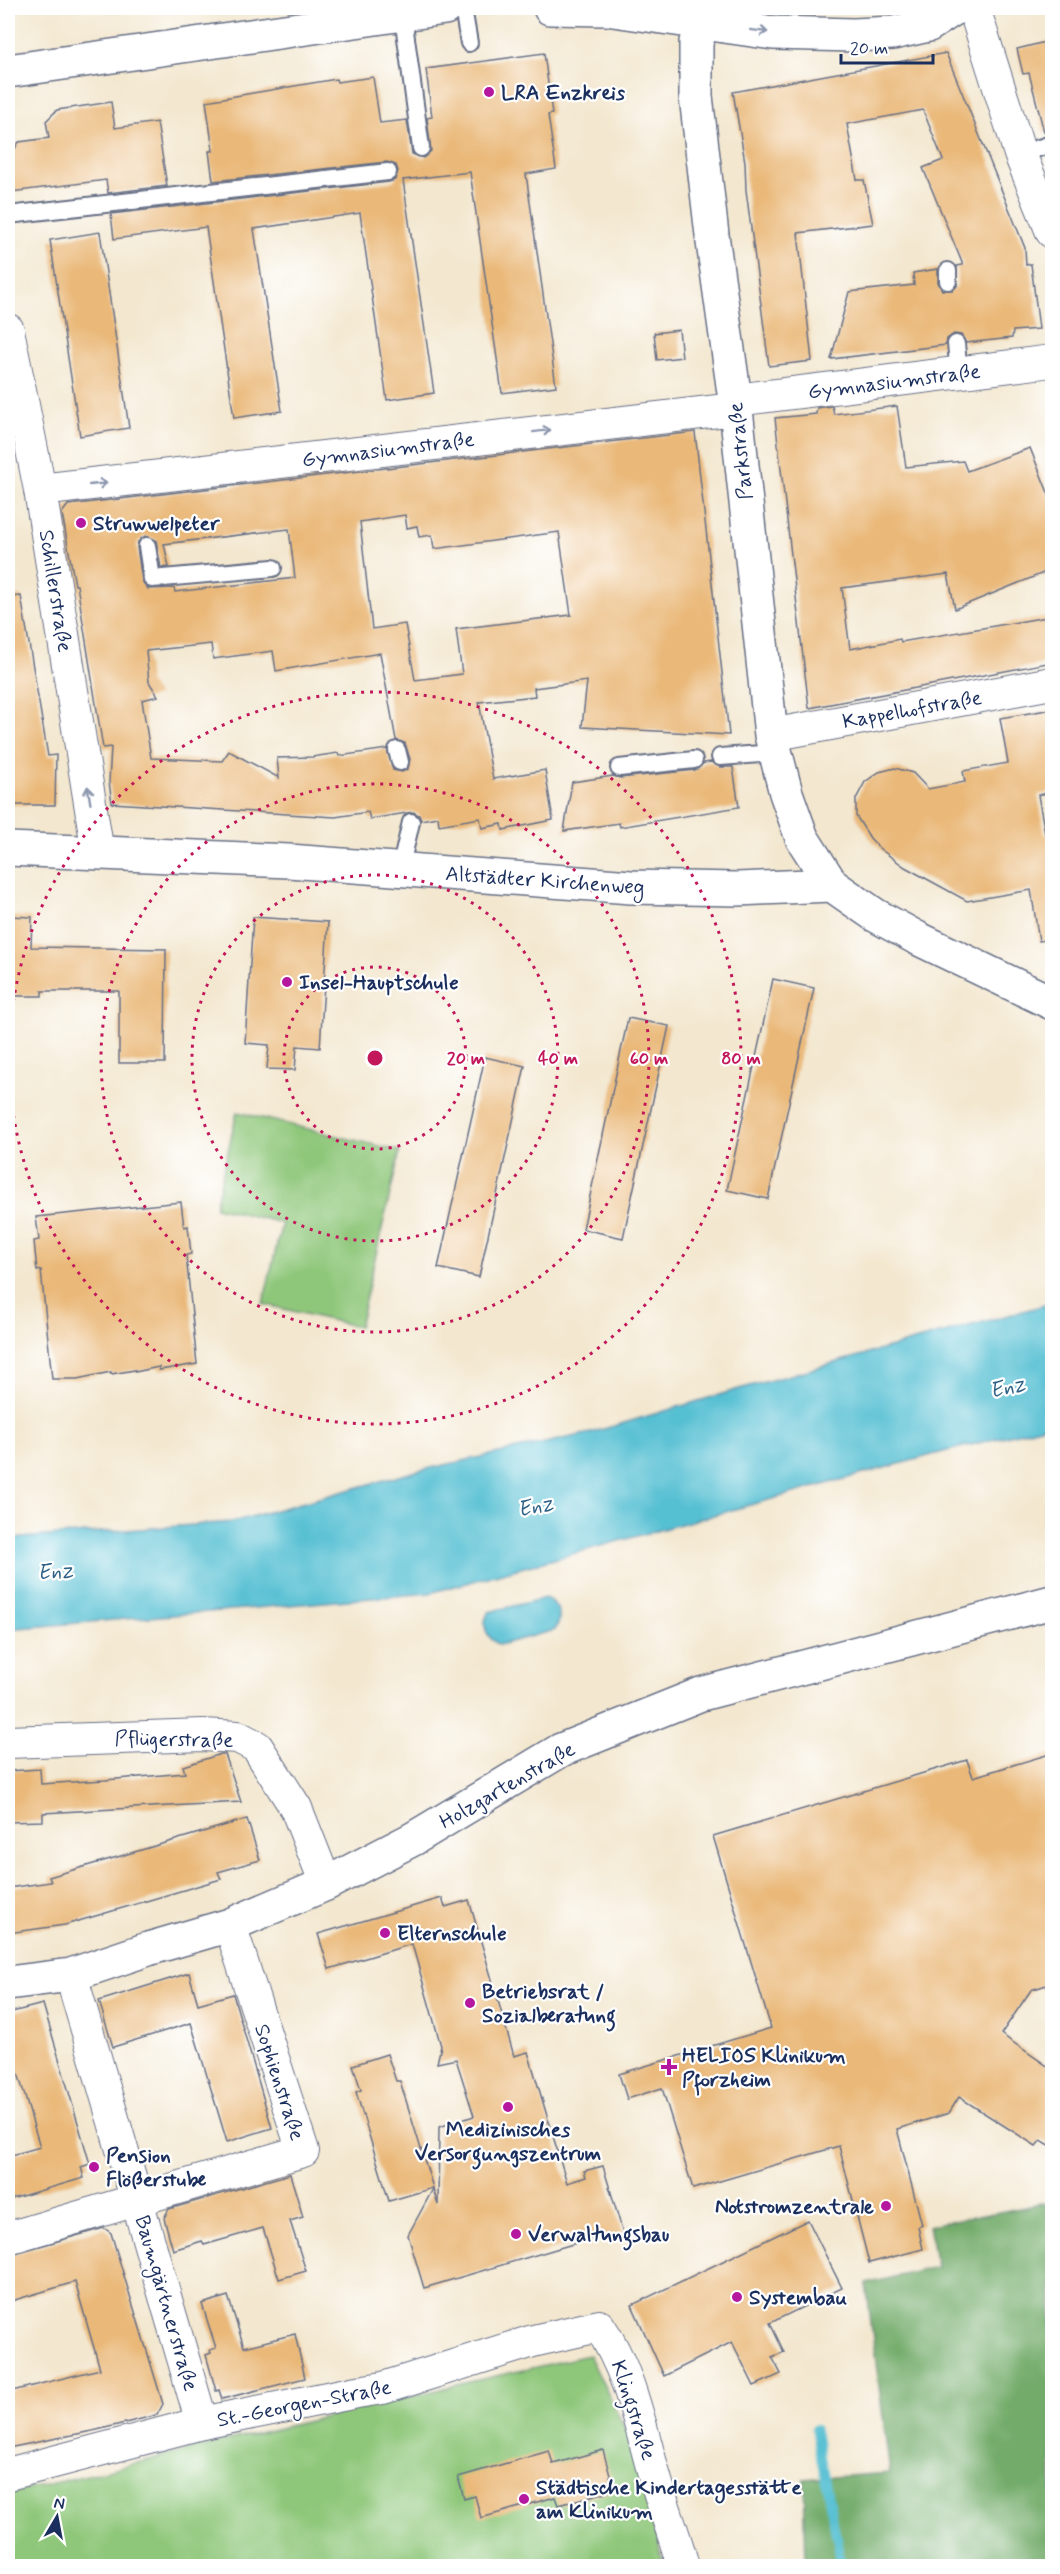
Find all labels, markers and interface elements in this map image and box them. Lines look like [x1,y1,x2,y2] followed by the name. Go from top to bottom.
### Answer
[749,26,769,37] one-way arrow
[841,27,932,65] scale bar
[850,37,888,61] text: 20 m
[501,79,626,107] place label: LRA Enzkreis
[482,85,496,99] marker: LRA Enzkreis
[806,358,982,406] street label: Gymnasiumstraße
[722,401,760,501] street label: Parkstraße
[532,425,551,436] one-way arrow
[300,426,476,474] street label: Gymnasiumstraße
[88,478,108,489] one-way arrow
[93,510,221,538] place label: Struwwelpeter
[74,516,88,530] marker: Struwwelpeter
[32,528,78,654] street label: Schillerstraße
[840,684,984,736] street label: Kappelhofstraße
[83,786,94,805] one-way arrow
[444,860,646,903] street label: Altstädter Kirchenweg
[299,969,459,997] place label: Insel-Hauptschule
[280,975,294,989] marker: Insel-Hauptschule
[447,1047,485,1071] text: 20 m
[538,1047,578,1071] text: 40 m
[630,1047,668,1071] text: 60 m
[721,1047,761,1071] text: 80 m
[365,1048,385,1068] centre of rings
[987,1370,1028,1406] water label: Enz
[515,1489,556,1525] water label: Enz
[36,1556,74,1588] water label: Enz
[114,1725,234,1755] street label: Pflügerstraße
[434,1736,581,1836] street label: Holzgartenstraße
[397,1920,507,1948] place label: Elternschule
[378,1926,392,1940] marker: Elternschule
[482,1978,616,2032] place label: Betriebsrat / Sozialberatung
[463,1996,477,2010] marker: Betriebsrat / Sozialberatung
[247,2021,311,2144] street label: Sophienstraße
[682,2042,846,2096] place label: HELIOS Klinikum Pforzheim
[660,2058,678,2076] marker: HELIOS Klinikum Pforzheim
[501,2100,515,2114] marker: Medizinisches Versorgungszentrum
[415,2116,602,2170] place label: Medizinisches Versorgungszentrum
[106,2142,207,2194] place label: Pension Flößerstube
[87,2160,101,2174] marker: Pension Flößerstube
[715,2193,874,2221] place label: Notstromzentrale
[879,2199,893,2213] marker: Notstromzentrale
[127,2212,205,2395] street label: Baumgärtnerstraße
[528,2221,669,2251] place label: Verwaltungsbau
[509,2227,523,2241] marker: Verwaltungsbau
[749,2284,848,2312] place label: Systembau
[730,2290,744,2304] marker: Systembau
[602,2357,662,2464] street label: Klingstraße
[215,2373,394,2436] street label: St.-Georgen-Straße
[536,2474,802,2526] place label: Städtische Kindertagesstätte am Klinikum
[27,2487,87,2547] north arrow
[52,2492,66,2515] text: N
[517,2492,531,2506] marker: Städtische Kindertagesstätte am Klinikum

